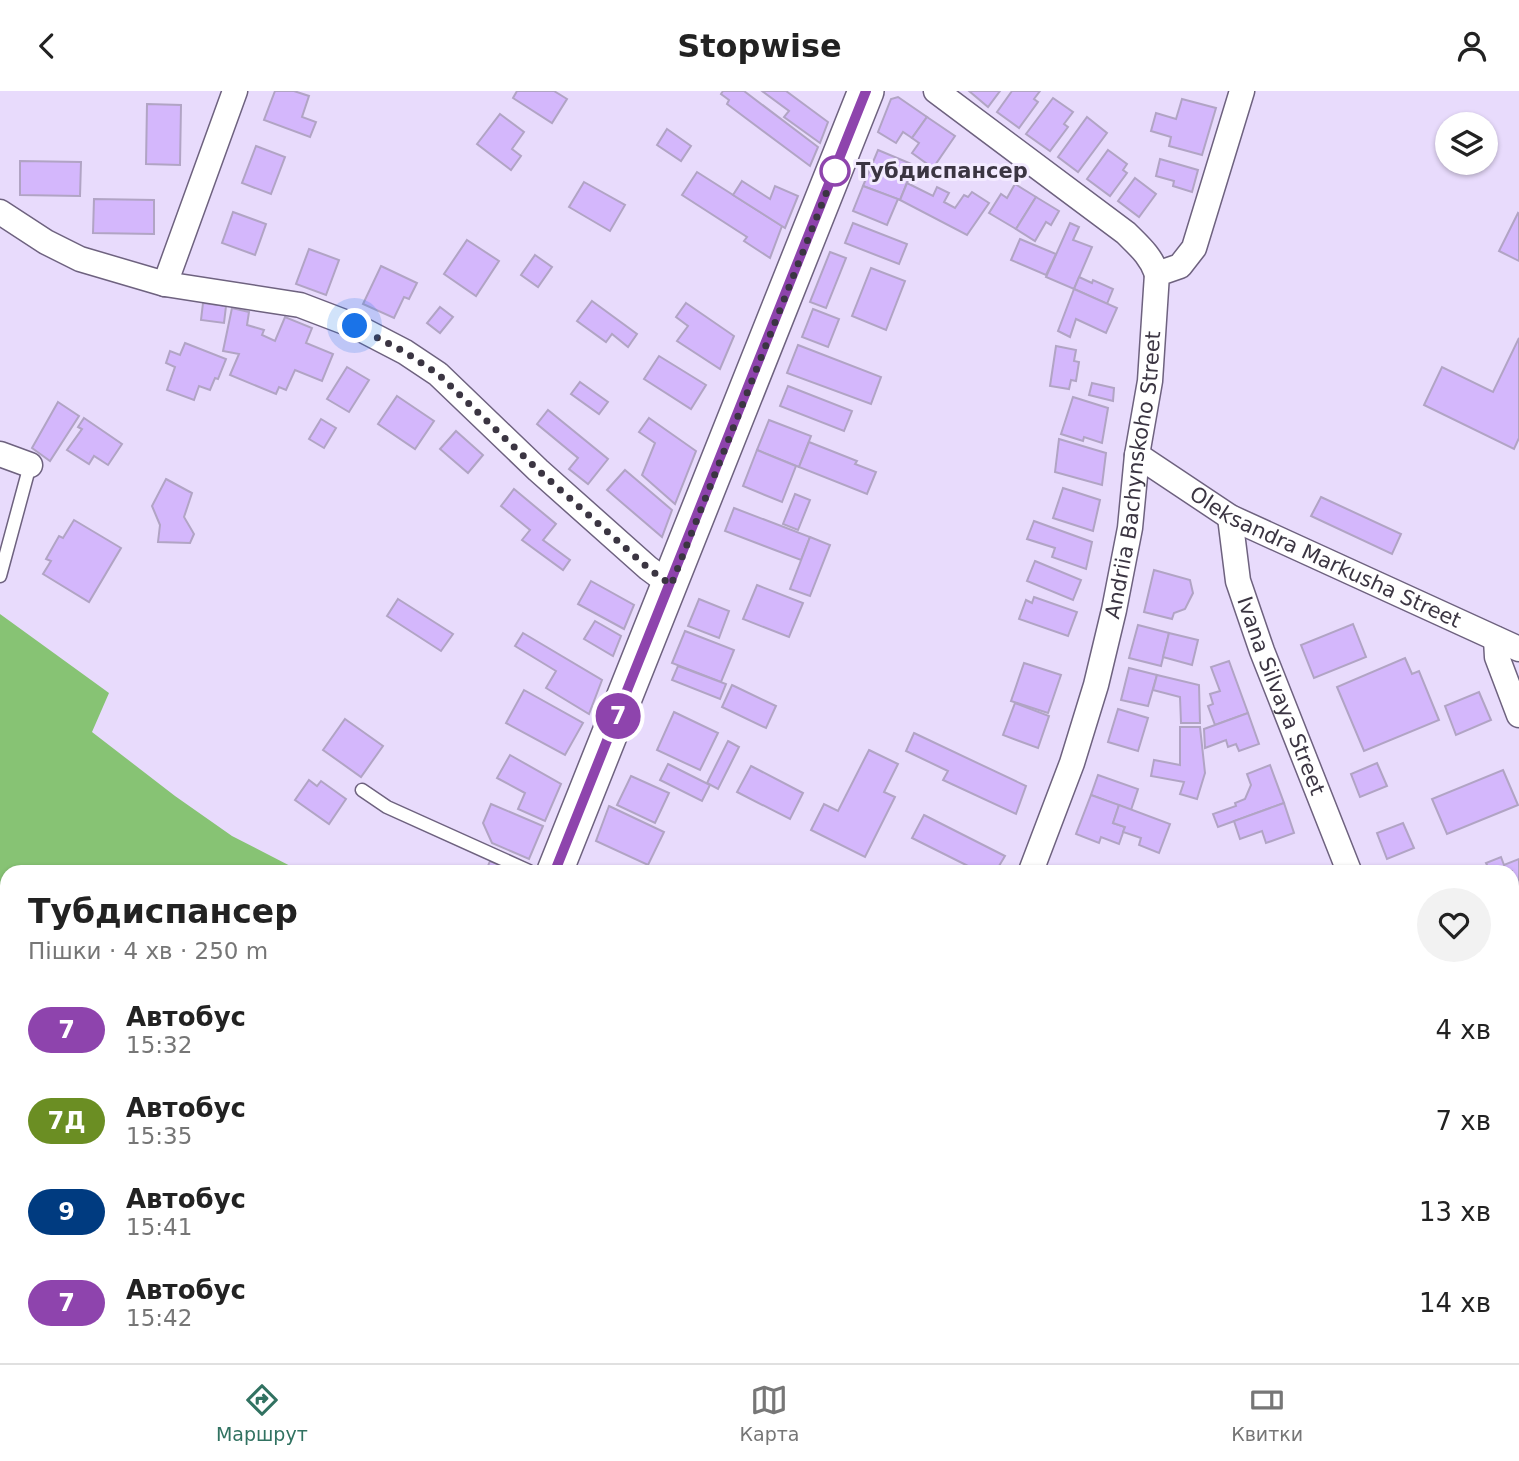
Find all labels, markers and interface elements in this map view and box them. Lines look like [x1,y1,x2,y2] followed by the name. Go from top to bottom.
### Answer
[28,27,66,65] icon: back
[677,27,842,65] text: Stopwise
[1453,27,1491,65] icon: person
[1435,112,1498,175] map controls
[1435,112,1498,175] button: layers
[820,156,850,186] marker: Тубдиспансер
[856,159,1028,183] place label: Тубдиспансер
[337,308,372,343] your location
[1100,330,1165,621] street label: Andriia Bachynskoho Street
[1185,482,1465,633] street label: Oleksandra Markusha Street
[1232,593,1330,798] street label: Ivana Silvaya Street
[595,693,641,739] line badge: 7
[610,702,626,730] text: 7
[1417,888,1491,962] button: heart
[28,892,298,931] text: Тубдиспансер
[28,938,268,964] text: Пішки · 4 хв · 250 m
[126,1002,246,1032] text: Автобус
[1435,1015,1491,1045] text: 4 хв
[58,1016,75,1044] text: 7
[126,1032,192,1058] text: 15:32
[126,1093,246,1123] text: Автобус
[1435,1106,1491,1136] text: 7 хв
[47,1107,86,1135] text: 7Д
[126,1123,192,1149] text: 15:35
[126,1184,246,1214] text: Автобус
[1419,1197,1491,1227] text: 13 хв
[58,1198,75,1226] text: 9
[126,1214,192,1240] text: 15:41
[126,1275,246,1305] text: Автобус
[1419,1288,1491,1318] text: 14 хв
[58,1289,75,1317] text: 7
[126,1305,192,1331] text: 15:42
[216,1381,308,1445] tab: Маршрут
[740,1381,799,1445] tab: Карта
[1231,1381,1303,1445] tab: Квитки

